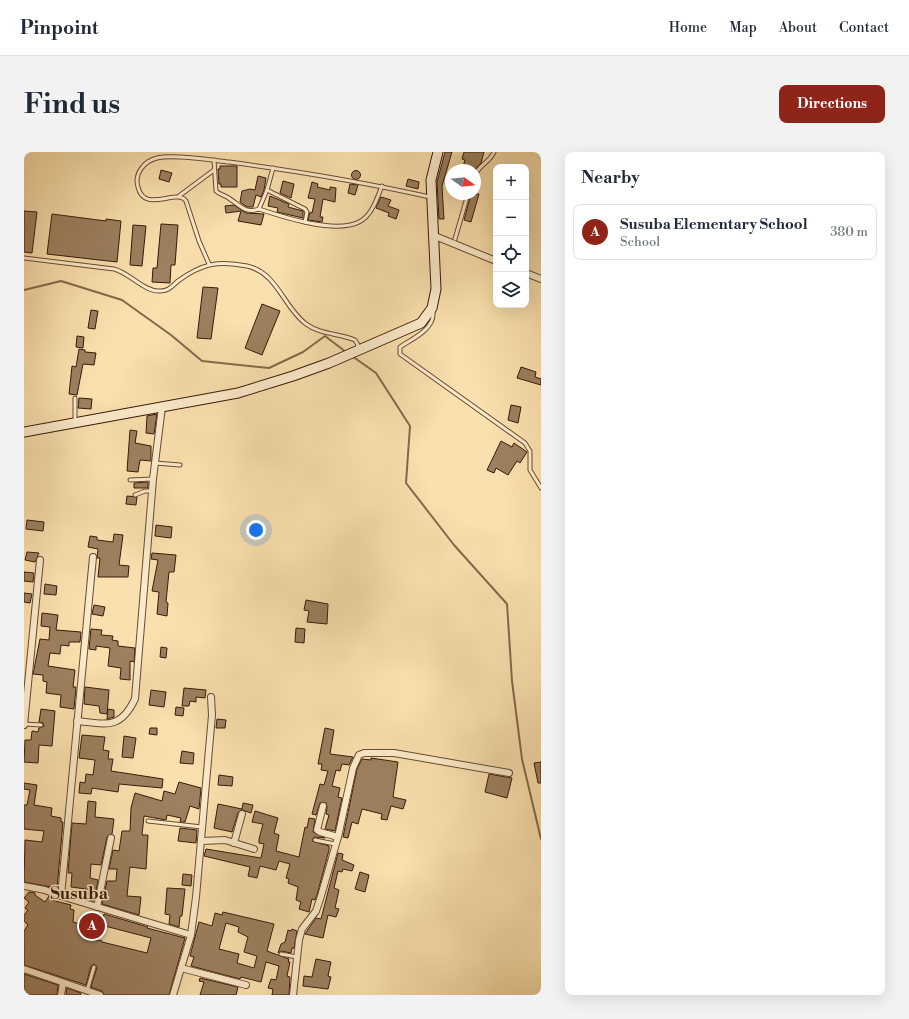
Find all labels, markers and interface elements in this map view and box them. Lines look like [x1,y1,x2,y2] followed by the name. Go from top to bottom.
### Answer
[20,16,99,40] text: Pinpoint
[669,19,707,37] text: Home
[729,19,757,37] text: Map
[779,19,817,37] text: About
[839,19,889,37] text: Contact
[779,85,885,123] button: Directions
[24,87,120,122] text: Find us
[445,164,481,200] north arrow
[493,164,529,308] map controls
[493,164,529,200] button: +
[581,167,640,189] text: Nearby
[493,200,529,236] button: −
[620,215,808,234] text: Susuba Elementary School
[590,224,600,240] text: A
[830,224,868,240] text: 380 m
[620,234,660,250] text: School
[493,236,529,272] button: locate
[493,272,529,308] button: layers
[246,520,266,540] your location
[50,883,109,905] district label: Susuba
[79,911,105,941] pin: A

